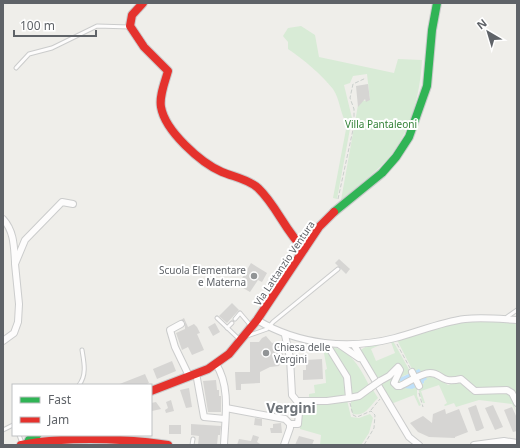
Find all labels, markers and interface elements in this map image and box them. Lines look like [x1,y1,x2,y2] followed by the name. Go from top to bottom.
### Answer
[14,12,96,38] scale bar
[468,12,508,52] north arrow
[473,15,490,32] text: N
[20,17,55,34] text: 100 m
[345,117,417,131] park label: Villa Pantaleoni
[250,218,318,308] street label: Via Lattanzio Ventura
[159,263,246,289] place label: Scuola Elementare e Materna
[249,271,259,281] marker: Scuola Elementare e Materna
[274,340,331,366] place label: Chiesa delle Vergini
[261,348,271,358] marker: Chiesa delle Vergini
[12,384,152,436] legend
[48,391,72,408] text: Fast
[266,398,316,417] district label: Vergini
[47,411,69,428] text: Jam

